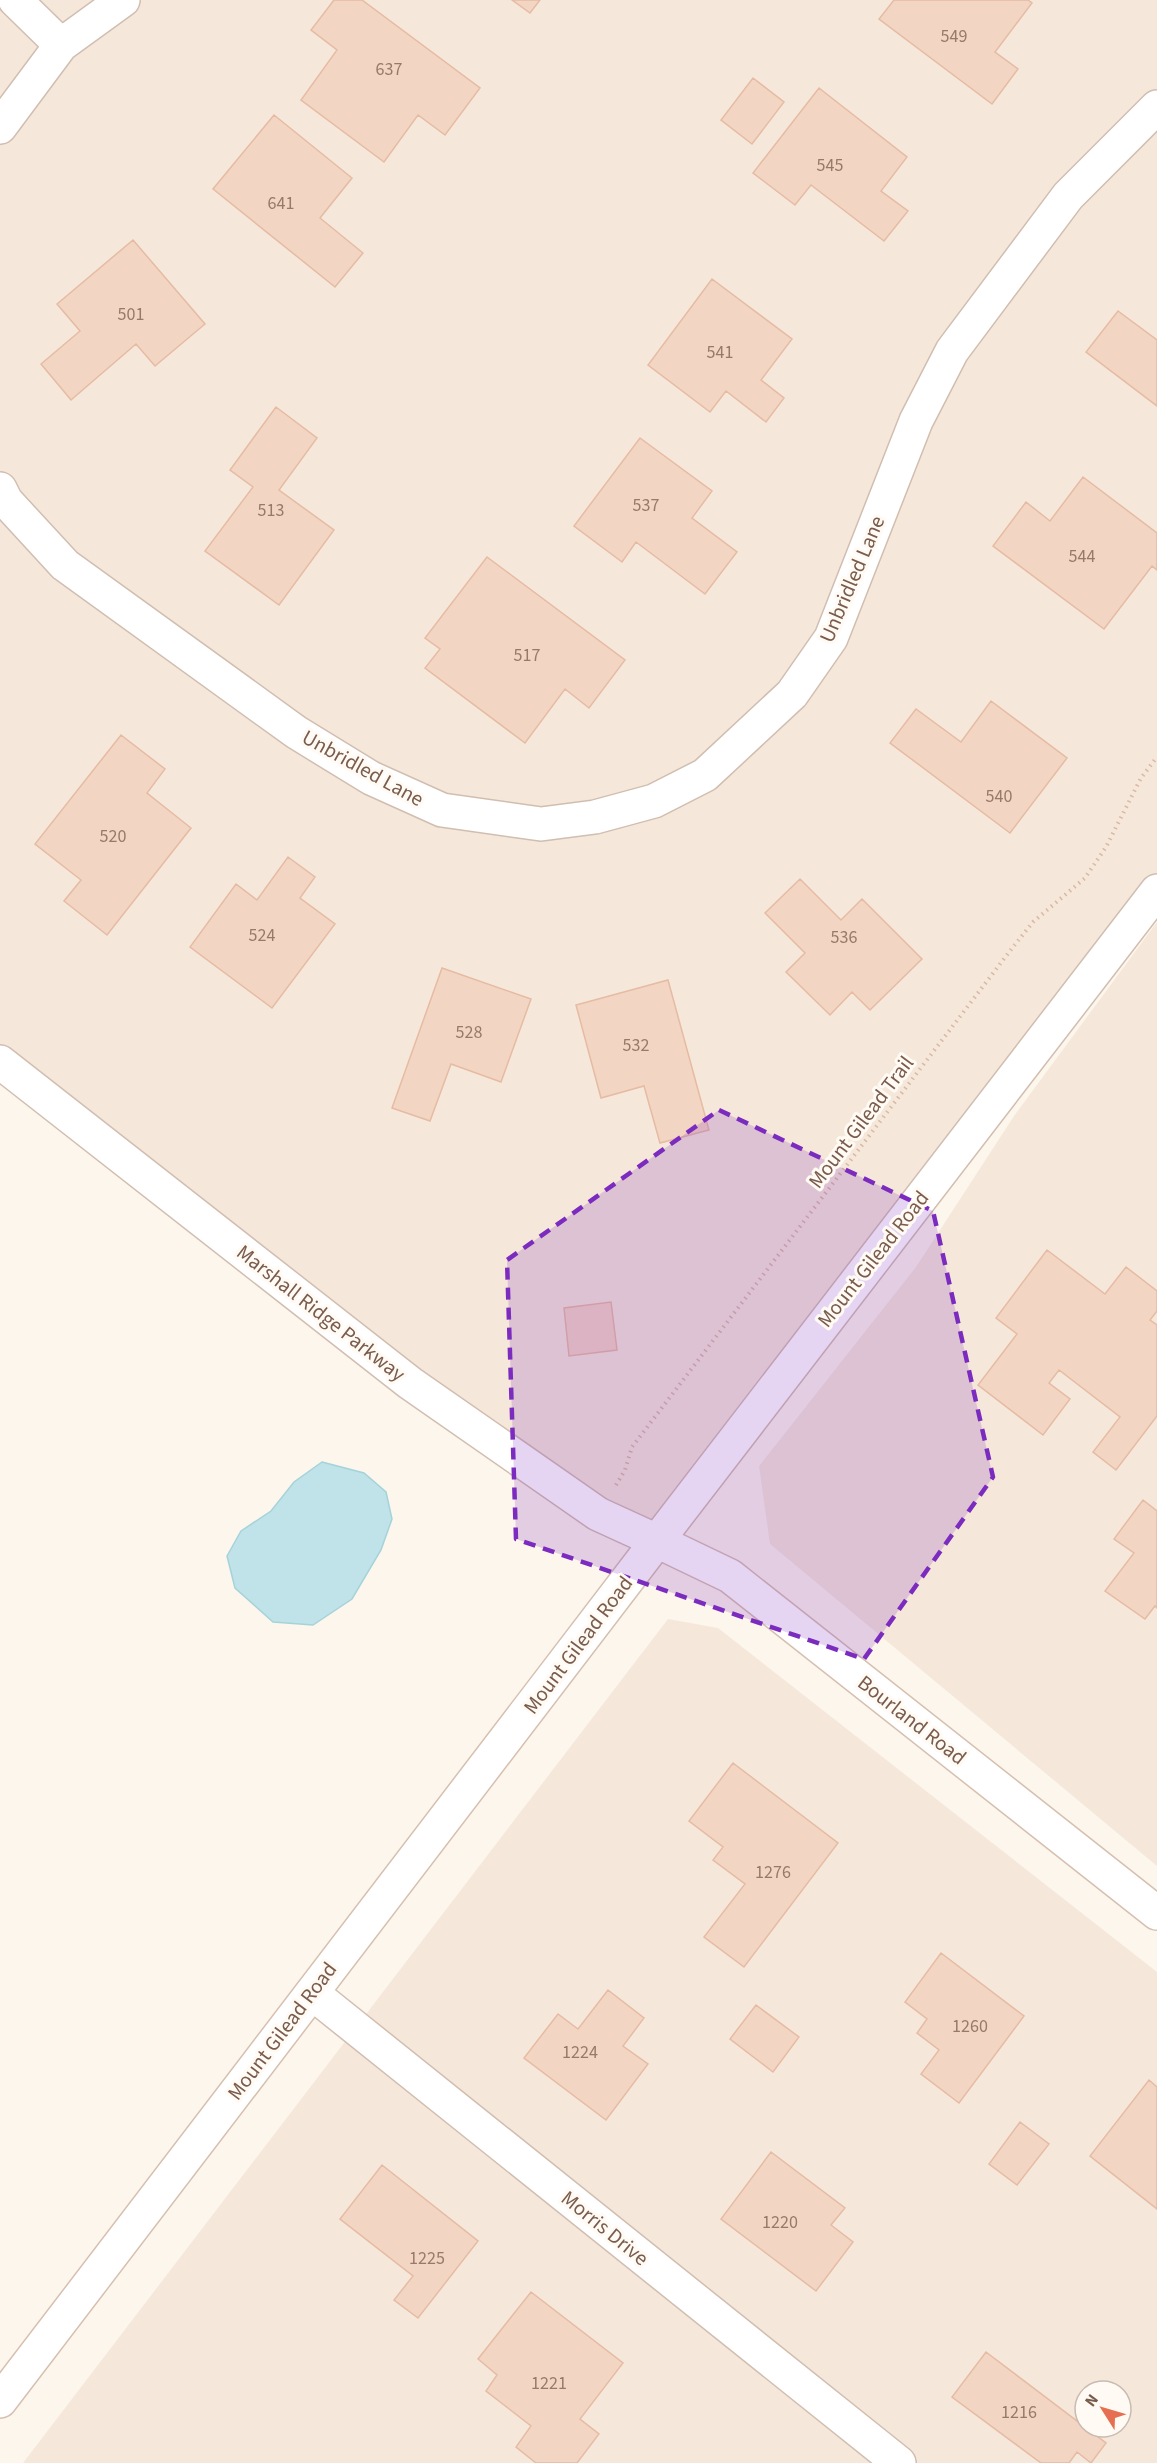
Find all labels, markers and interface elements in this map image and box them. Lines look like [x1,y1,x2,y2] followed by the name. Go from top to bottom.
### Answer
[941,24,967,49] house number: 549
[376,57,402,82] house number: 637
[817,153,843,178] house number: 545
[268,191,294,216] house number: 641
[118,302,144,327] house number: 501
[707,340,733,365] house number: 541
[633,493,659,518] house number: 537
[258,498,284,523] house number: 513
[812,511,892,647] street label: Unbridled Lane
[1069,544,1095,569] house number: 544
[514,643,540,668] house number: 517
[297,722,429,814] street label: Unbridled Lane
[986,784,1012,809] house number: 540
[100,824,126,849] house number: 520
[249,923,275,948] house number: 524
[831,925,857,950] house number: 536
[456,1020,482,1045] house number: 528
[623,1033,649,1058] house number: 532
[801,1049,921,1195] street label: Mount Gilead Trail
[810,1184,936,1334] street label: Mount Gilead Road
[230,1237,412,1389] street label: Marshall Ridge Parkway
[516,1570,640,1720] street label: Mount Gilead Road
[851,1668,973,1772] street label: Bourland Road
[755,1860,791,1885] house number: 1276
[220,1956,344,2106] street label: Mount Gilead Road
[952,2014,988,2039] house number: 1260
[562,2040,598,2065] house number: 1224
[555,2183,655,2273] street label: Morris Drive
[762,2210,798,2235] house number: 1220
[409,2246,445,2271] house number: 1225
[531,2371,567,2396] house number: 1221
[1073,2379,1133,2439] north arrow
[1080,2390,1104,2411] text: N
[1001,2400,1037,2425] house number: 1216

